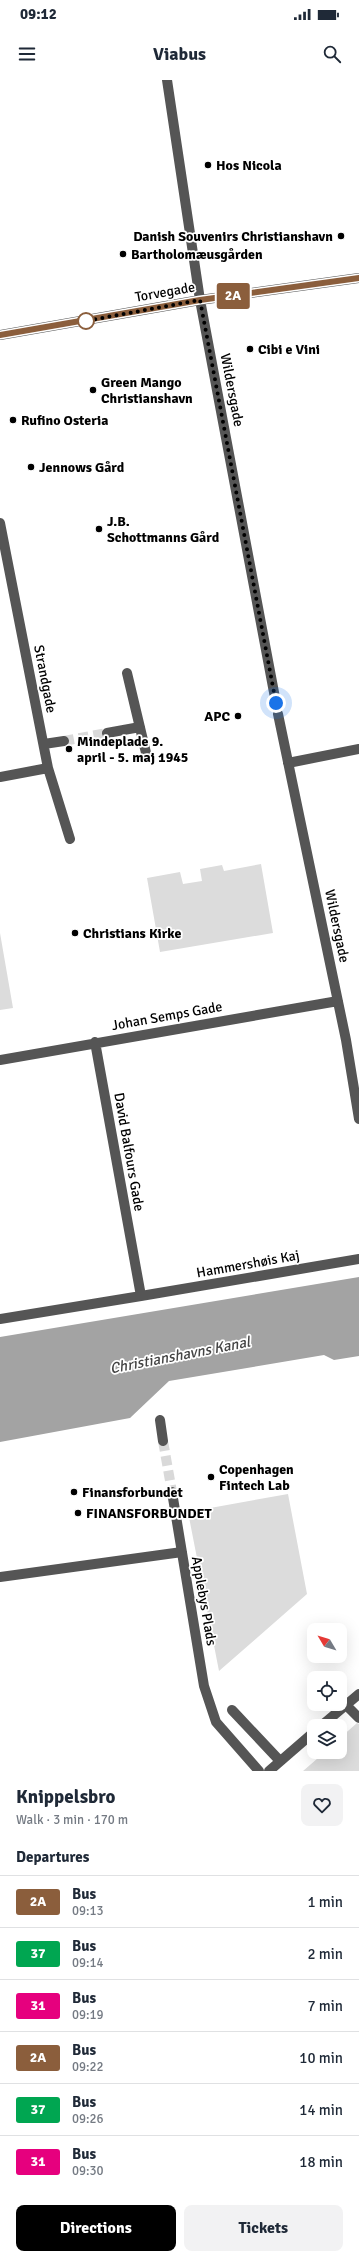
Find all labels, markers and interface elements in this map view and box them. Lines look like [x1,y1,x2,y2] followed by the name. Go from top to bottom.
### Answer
[20,5,57,23] text: 09:12
[16,43,38,65] icon: menu
[153,43,206,65] text: Viabus
[321,43,343,65] icon: search
[216,157,282,174] place label: Hos Nicola
[203,160,213,170] marker: Hos Nicola
[133,228,333,245] place label: Danish Souvenirs Christianshavn
[336,231,346,241] marker: Danish Souvenirs Christianshavn
[131,246,263,263] place label: Bartholomæusgården
[118,249,128,259] marker: Bartholomæusgården
[134,278,196,306] street label: Torvegade
[215,283,251,309] line badge: 2A
[225,287,241,304] text: 2A
[77,312,95,330] unlabelled marker
[258,341,320,358] place label: Cibi e Vini
[245,344,255,354] marker: Cibi e Vini
[217,352,247,428] street label: Wildersgade
[101,374,193,407] place label: Green Mango Christianshavn
[88,385,98,395] marker: Green Mango Christianshavn
[21,412,108,429] place label: Rufino Osteria
[8,415,18,425] marker: Rufino Osteria
[39,459,125,476] place label: Jennows Gård
[26,462,36,472] marker: Jennows Gård
[107,513,220,546] place label: J.B. Schottmanns Gård
[94,524,104,534] marker: J.B. Schottmanns Gård
[30,644,60,714] street label: Strandgade
[266,693,286,713] your location
[204,708,230,725] place label: APC
[233,711,243,721] marker: APC
[77,733,188,766] place label: Mindeplade 9. april - 5. maj 1945
[64,744,74,754] marker: Mindeplade 9. april - 5. maj 1945
[321,888,353,964] street label: Wildersgade
[83,925,181,942] place label: Christians Kirke
[70,928,80,938] marker: Christians Kirke
[110,998,224,1034] street label: Johan Semps Gade
[110,1091,148,1213] street label: David Balfours Gade
[195,1247,301,1281] street label: Hammershøis Kaj
[108,1332,253,1377] water label: Christianshavns Kanal
[219,1461,294,1494] place label: Copenhagen Fintech Lab
[206,1472,216,1482] marker: Copenhagen Fintech Lab
[82,1484,184,1501] place label: Finansforbundet
[69,1487,79,1497] marker: Finansforbundet
[86,1505,213,1522] place label: FINANSFORBUNDET
[73,1508,83,1518] marker: FINANSFORBUNDET
[188,1555,220,1647] street label: Applebys Plads
[307,1623,347,1663] north arrow
[307,1623,347,1759] map controls
[307,1671,347,1711] button: locate
[307,1719,347,1759] button: layers
[301,1784,343,1826] button: heart
[16,1785,115,1809] text: Knippelsbro
[16,1812,128,1828] text: Walk · 3 min · 170 m
[16,1848,89,1866] text: Departures
[72,1885,96,1903] text: Bus
[30,1893,46,1910] text: 2A
[307,1893,343,1911] text: 1 min
[72,1903,104,1919] text: 09:13
[72,1937,96,1955] text: Bus
[30,1945,46,1962] text: 37
[307,1945,343,1963] text: 2 min
[72,1955,104,1971] text: 09:14
[72,1989,96,2007] text: Bus
[30,1997,46,2014] text: 31
[307,1997,343,2015] text: 7 min
[72,2007,104,2023] text: 09:19
[72,2041,96,2059] text: Bus
[30,2049,46,2066] text: 2A
[299,2049,343,2067] text: 10 min
[72,2059,104,2075] text: 09:22
[72,2093,96,2111] text: Bus
[30,2101,46,2118] text: 37
[299,2101,343,2119] text: 14 min
[72,2111,104,2127] text: 09:26
[72,2145,96,2163] text: Bus
[30,2153,46,2170] text: 31
[299,2153,343,2171] text: 18 min
[72,2163,104,2179] text: 09:30
[16,2205,176,2251] button: Directions
[184,2205,343,2251] button: Tickets

